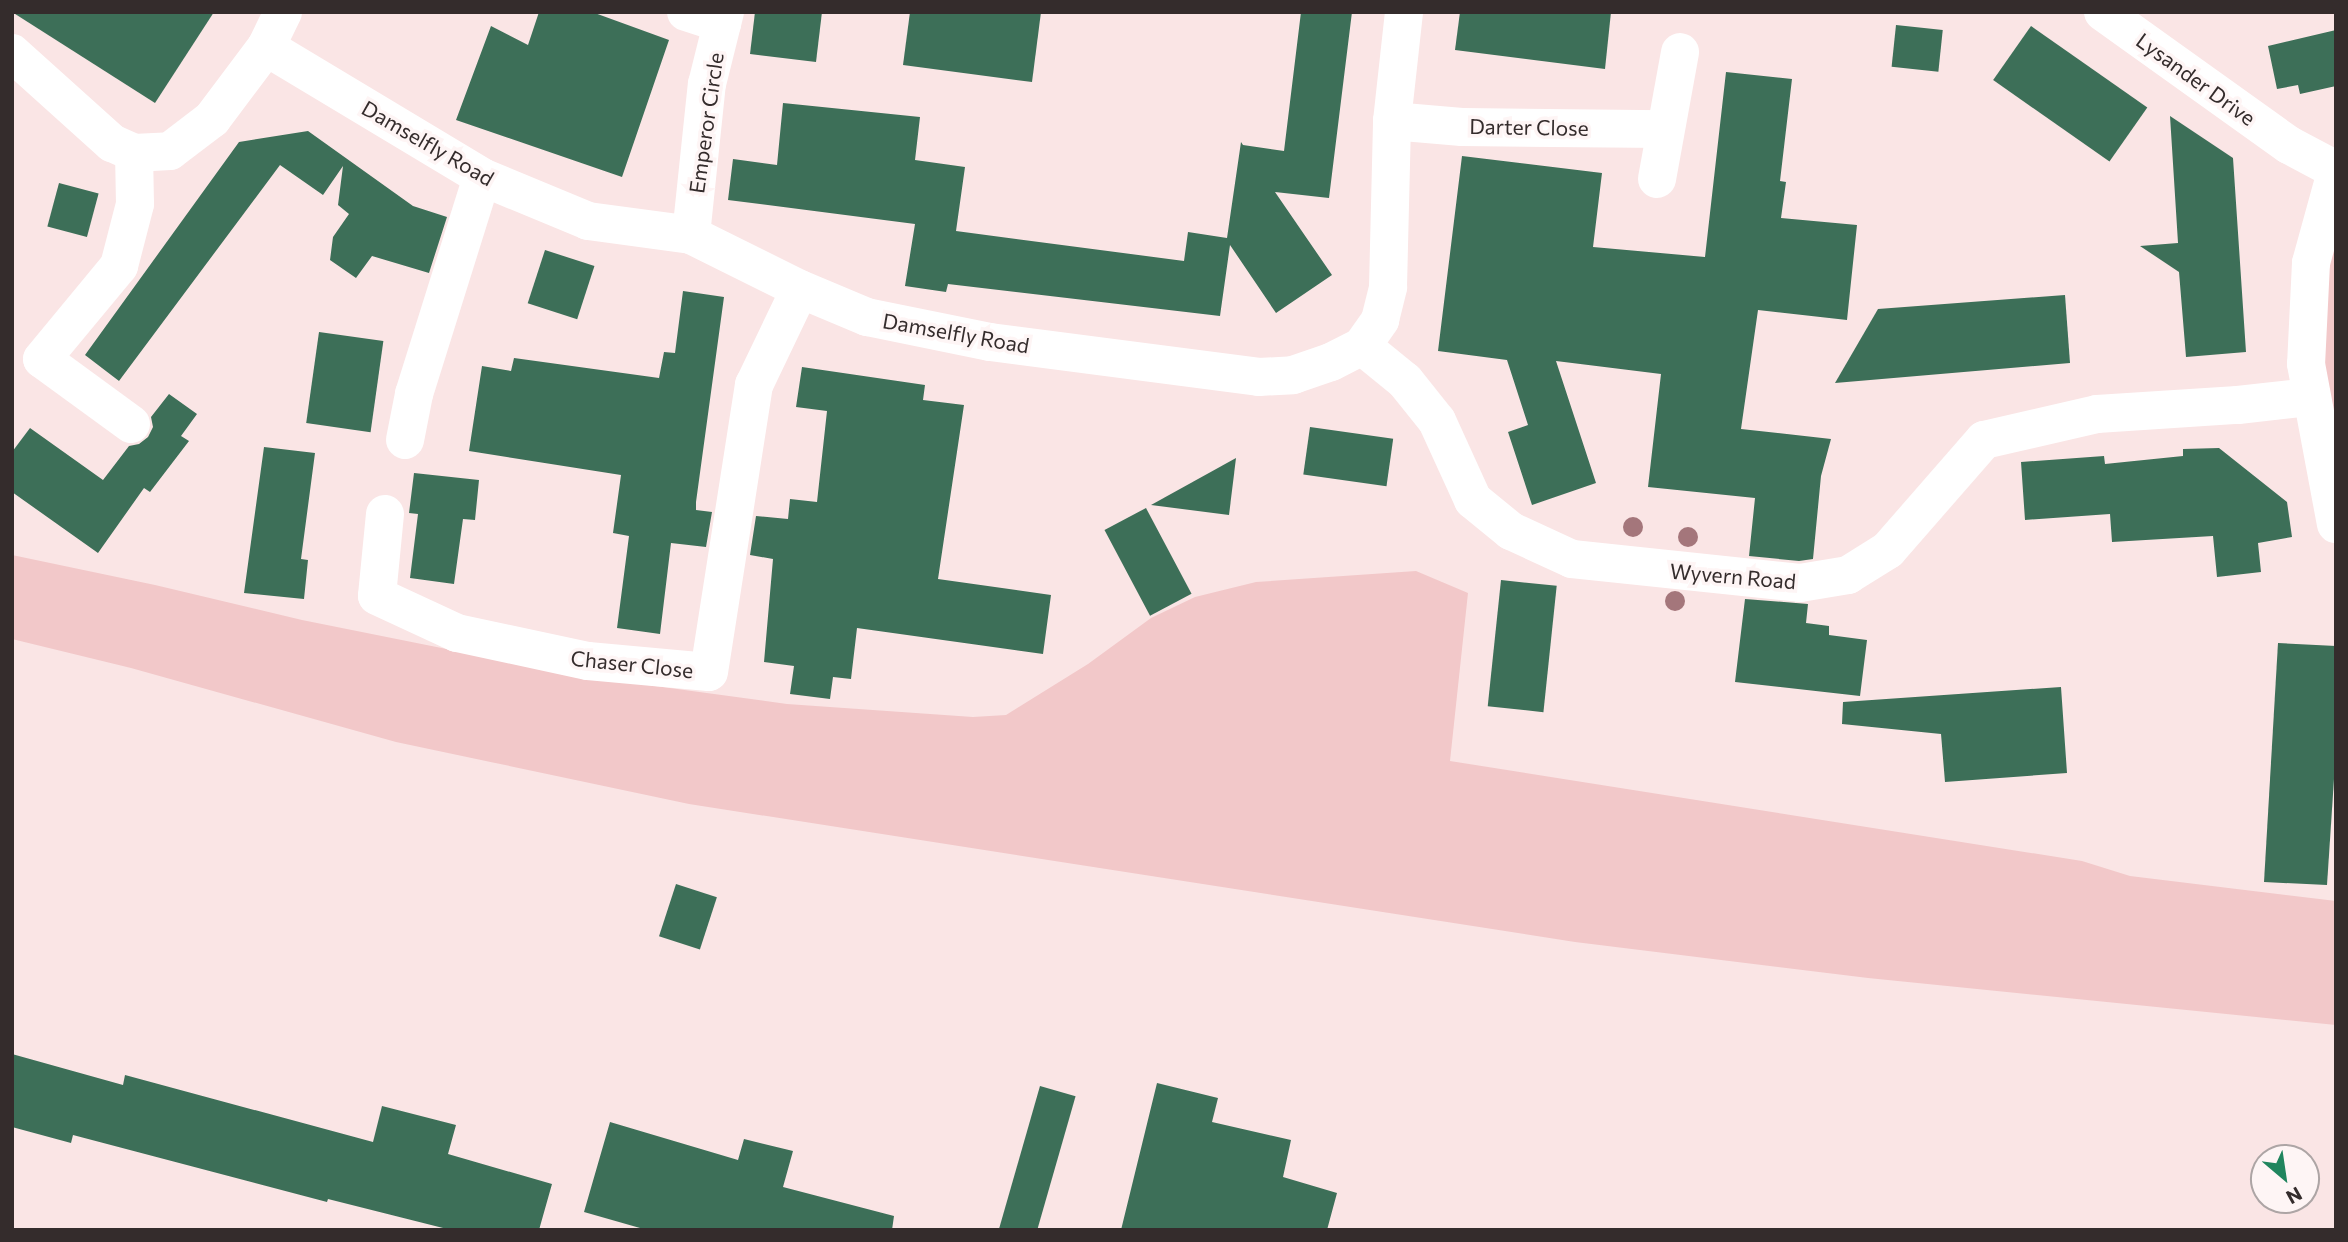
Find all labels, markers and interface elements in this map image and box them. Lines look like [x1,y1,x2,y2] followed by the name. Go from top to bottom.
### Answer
[2132,27,2260,131] street label: Lysander Drive
[684,51,728,195] street label: Emperor Circle
[357,95,499,191] street label: Damselfly Road
[1469,113,1589,141] street label: Darter Close
[881,308,1031,358] street label: Damselfly Road
[1669,558,1797,594] street label: Wyvern Road
[569,645,695,683] street label: Chaser Close
[2250,1144,2320,1214] north arrow
[2283,1183,2306,1210] text: N

